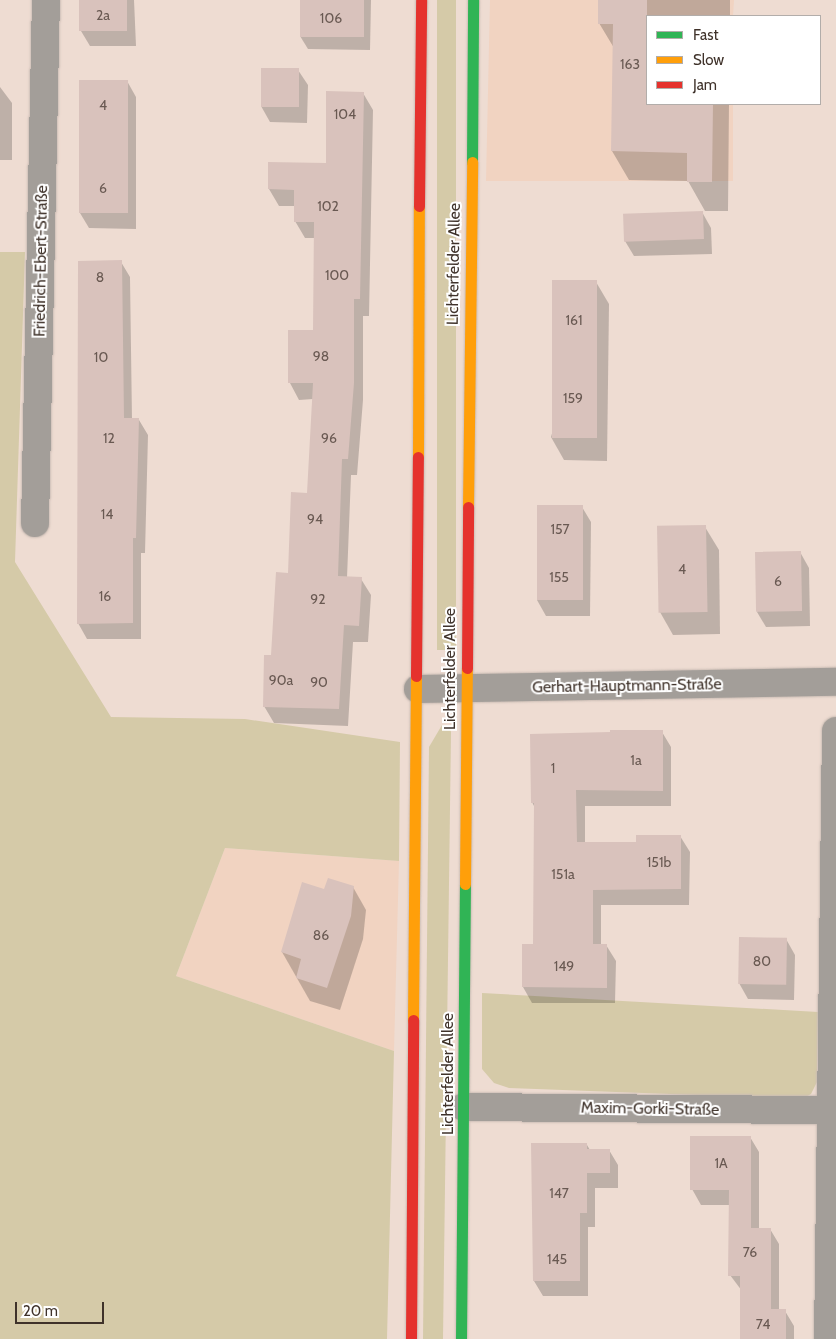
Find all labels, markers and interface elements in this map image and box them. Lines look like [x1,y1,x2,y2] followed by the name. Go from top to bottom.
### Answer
[96,7,110,23] house number: 2a
[320,10,342,26] house number: 106
[646,15,821,105] legend
[693,26,718,44] text: Fast
[693,51,724,69] text: Slow
[620,56,640,72] house number: 163
[693,76,717,94] text: Jam
[99,97,107,113] house number: 4
[334,106,356,122] house number: 104
[99,180,107,196] house number: 6
[30,185,52,337] street label: Friedrich-Ebert-Straße
[317,198,339,214] house number: 102
[443,203,465,325] street label: Lichterfelder Allee
[325,267,349,283] house number: 100
[96,269,104,285] house number: 8
[566,312,582,328] house number: 161
[313,348,329,364] house number: 98
[94,349,108,365] house number: 10
[563,390,583,406] house number: 159
[103,430,115,446] house number: 12
[321,430,337,446] house number: 96
[101,506,113,522] house number: 14
[307,511,323,527] house number: 94
[550,521,570,537] house number: 157
[678,561,686,577] house number: 4
[549,569,569,585] house number: 155
[774,573,782,589] house number: 6
[99,588,111,604] house number: 16
[310,591,326,607] house number: 92
[440,608,460,730] street label: Lichterfelder Allee
[269,672,293,688] house number: 90a
[310,674,328,690] house number: 90
[532,675,722,697] street label: Gerhart-Hauptmann-Straße
[630,752,642,768] house number: 1a
[551,760,555,776] house number: 1
[647,854,671,870] house number: 151b
[551,866,575,882] house number: 151a
[313,927,329,943] house number: 86
[753,953,771,969] house number: 80
[554,958,574,974] house number: 149
[438,1013,458,1135] street label: Lichterfelder Allee
[581,1098,719,1120] street label: Maxim-Gorki-Straße
[714,1155,728,1171] house number: 1A
[549,1185,569,1201] house number: 147
[743,1244,757,1260] house number: 76
[547,1251,567,1267] house number: 145
[18,1292,106,1324] scale bar
[23,1302,58,1320] text: 20 m
[756,1316,770,1332] house number: 74

